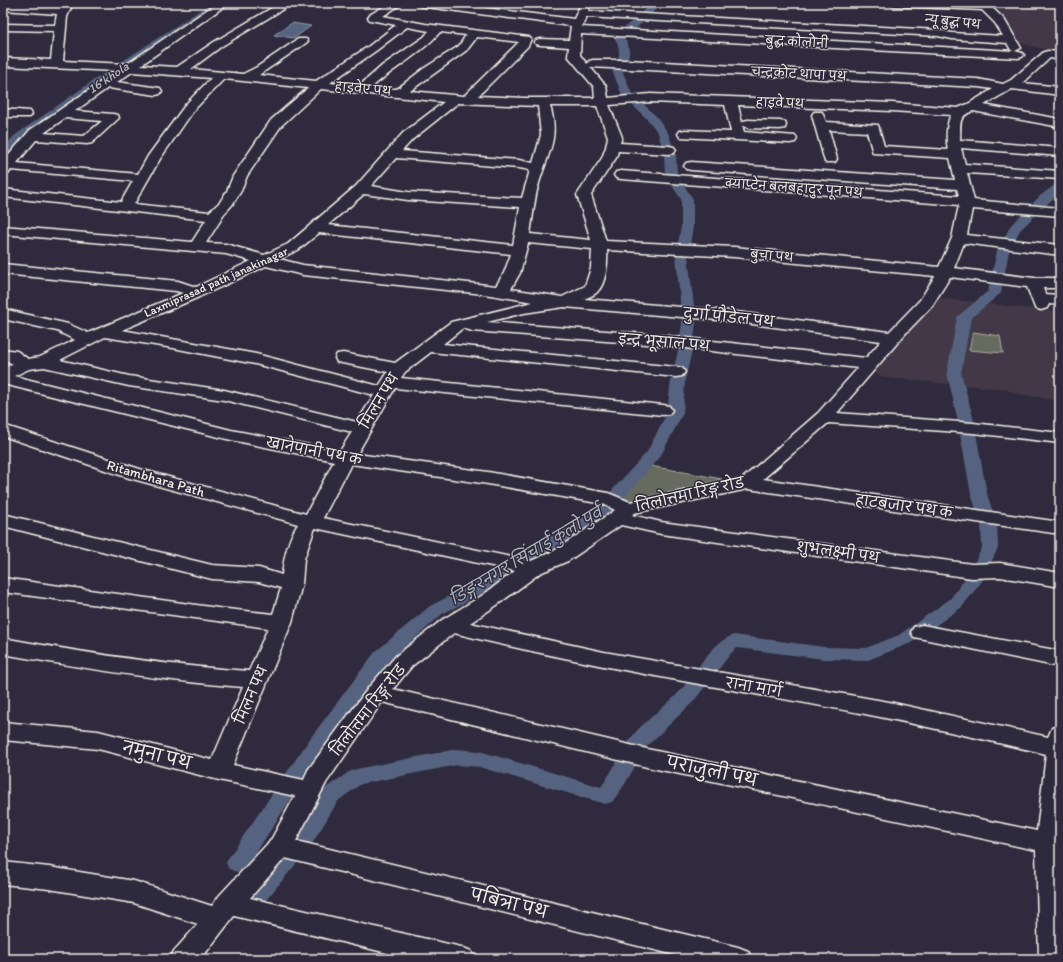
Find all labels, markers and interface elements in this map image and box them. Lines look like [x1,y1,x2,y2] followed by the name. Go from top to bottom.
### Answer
[923,12,983,34] street label: न्यू बुद्ध पथ
[764,31,830,52] street label: बुद्ध कोलोनी
[85,58,132,96] water label: 16 khola
[750,62,848,84] street label: चन्द्रकोट थापा पथ
[334,78,394,99] street label: हाइवेए पथ
[755,93,806,111] street label: हाइवे पथ
[724,172,865,202] street label: क्याप्टेन बलबहादुर पून पथ
[142,244,290,320] street label: Laxmiprasad path janakinagar
[749,247,795,266] street label: बुचा पथ
[681,299,776,334] street label: दुर्गा पौडेल पथ
[616,330,711,358] street label: इन्द्र भूसाल पथ
[353,368,403,433] street label: मिलन पथ
[264,431,365,469] street label: खानेपानी पथ क
[105,456,207,501] street label: Ritambhara Path
[632,470,747,516] street label: तिलोत्तमा रिङ्ग रोड
[853,491,955,522] street label: हाटबजार पथ क
[445,499,610,610] water label: डिङ्गरनगर सिंचाई कुलो पुर्व
[795,535,882,568] street label: शुभलक्ष्मी पथ
[324,658,411,761] street label: तिलोत्तमा रिङ्ग रोड
[228,662,272,728] street label: मिलन पथ
[723,671,785,701] street label: राना मार्ग
[119,737,195,777] street label: नमुना पथ
[663,748,761,795] street label: पराजुली पथ
[467,881,552,923] street label: पबित्रा पथ

